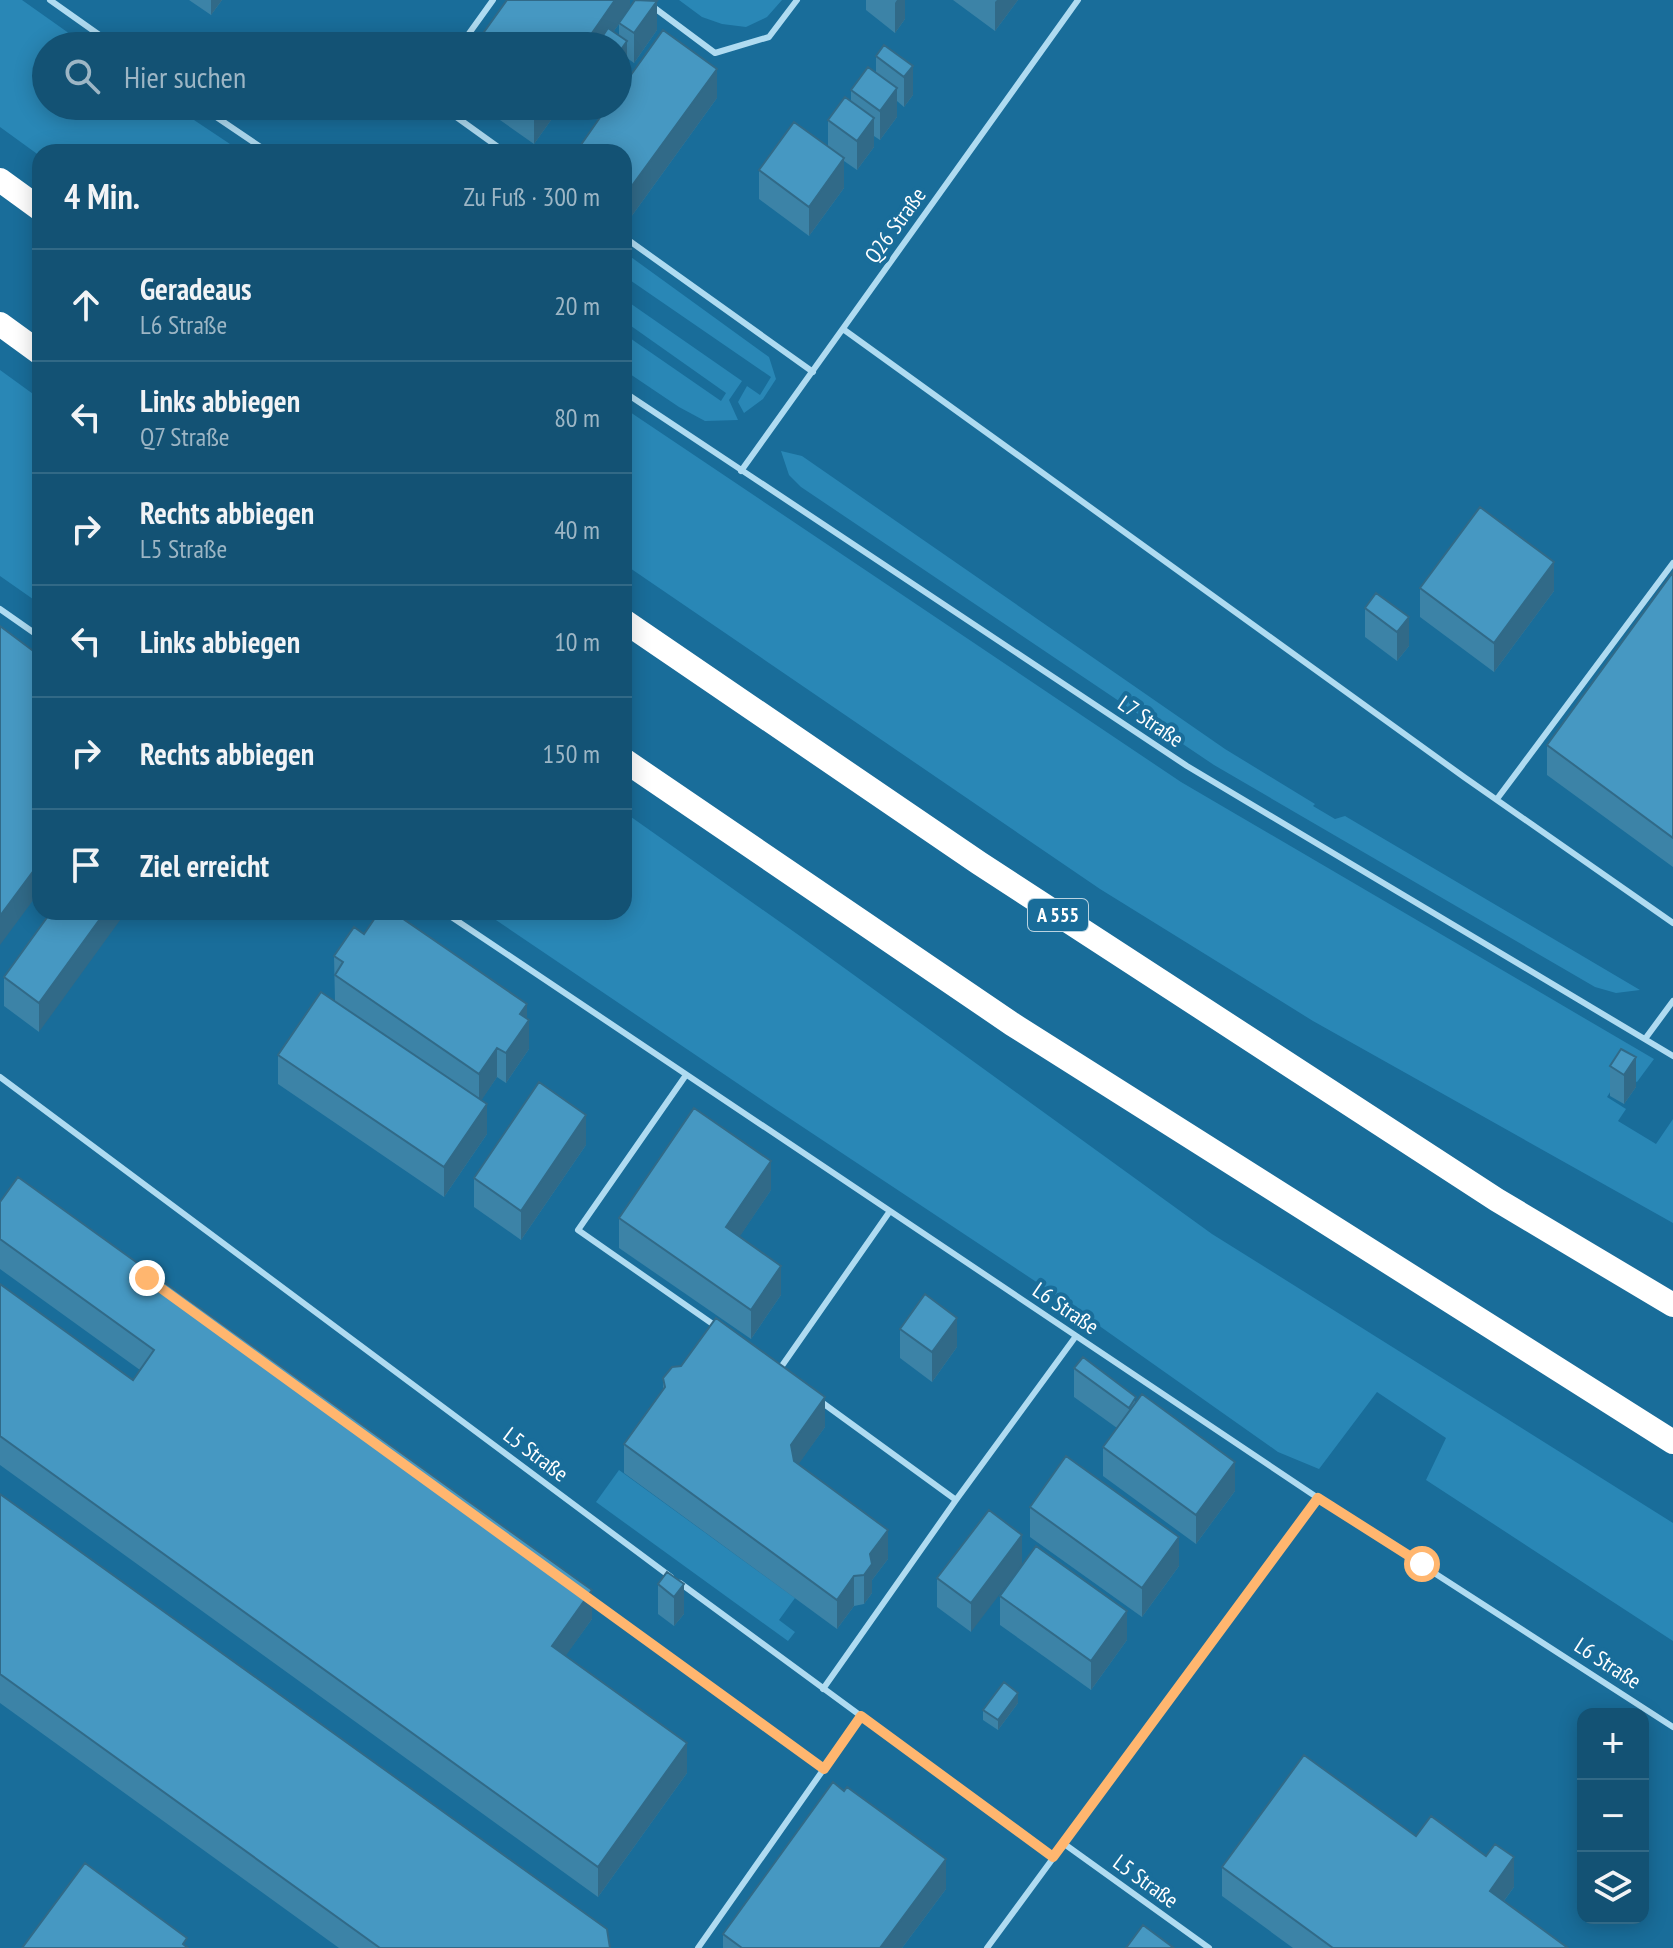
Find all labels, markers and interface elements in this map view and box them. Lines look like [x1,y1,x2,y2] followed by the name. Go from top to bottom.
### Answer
[32,32,632,120] search box
[60,54,104,98] icon: search
[124,57,246,96] text: Hier suchen
[64,174,140,218] text: 4 Min.
[463,180,600,213] text: Zu Fuß · 300 m
[858,182,932,268] street label: Q26 Straße
[140,269,252,308] text: Geradeaus
[64,283,108,327] icon: ahead
[554,289,600,322] text: 20 m
[140,308,227,341] text: L6 Straße
[140,381,300,420] text: Links abbiegen
[64,395,108,439] icon: left
[554,401,600,434] text: 80 m
[140,420,230,453] text: Q7 Straße
[140,493,314,532] text: Rechts abbiegen
[64,507,108,551] icon: right
[554,513,600,546] text: 40 m
[140,532,227,565] text: L5 Straße
[64,619,108,663] icon: left
[140,622,300,661] text: Links abbiegen
[554,625,600,658] text: 10 m
[1113,689,1189,753] street label: L7 Straße
[64,731,108,775] icon: right
[140,734,314,773] text: Rechts abbiegen
[542,737,600,770] text: 150 m
[64,843,108,887] icon: arrive
[140,846,269,885] text: Ziel erreicht
[1028,899,1088,931] road number: A 555
[129,1260,165,1296] route end
[1028,1276,1104,1340] street label: L6 Straße
[498,1421,574,1487] street label: L5 Straße
[1404,1546,1440,1582] route start
[1569,1631,1647,1695] street label: L6 Straße
[1577,1708,1649,1924] map controls
[1577,1708,1649,1780] button: +
[1577,1780,1649,1852] button: −
[1108,1848,1184,1914] street label: L5 Straße
[1577,1852,1649,1924] button: layers

